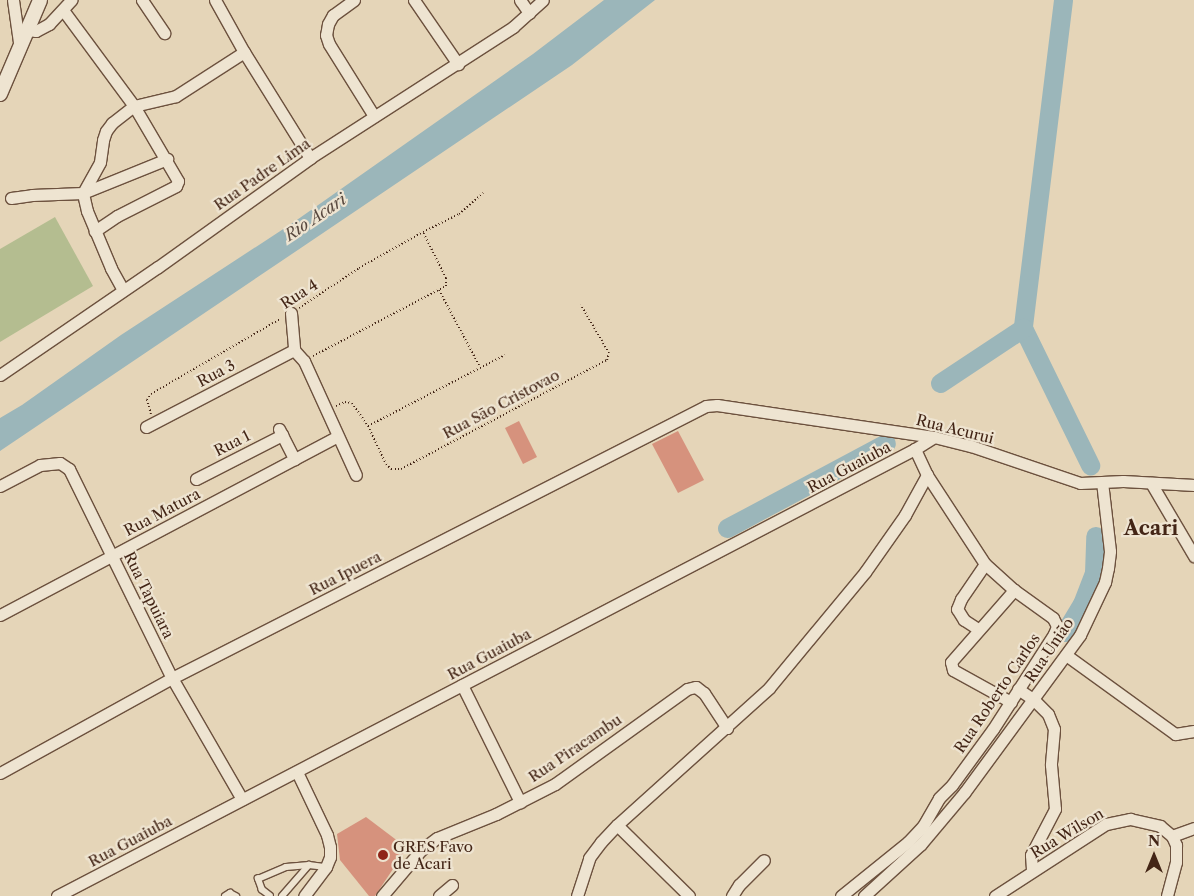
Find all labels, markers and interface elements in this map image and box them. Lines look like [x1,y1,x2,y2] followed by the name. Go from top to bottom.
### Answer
[210,134,314,214] street label: Rua Padre Lima
[281,189,349,245] water label: Rio Acari
[277,275,321,313] street label: Rua 4
[194,356,238,390] street label: Rua 3
[439,366,563,442] street label: Rua Sāo Cristovao
[914,411,996,447] street label: Rua Acurui
[211,426,253,460] street label: Rua 1
[804,437,894,497] street label: Rua Guaiuba
[121,484,203,540] street label: Rua Matura
[1124,516,1178,540] district label: Acari
[306,547,384,599] street label: Rua Ipuera
[120,548,178,642] street label: Rua Tapuiara
[1021,614,1077,686] street label: Rua União
[444,624,534,684] street label: Rua Guaiuba
[950,630,1044,756] street label: Rua Roberto Carlos
[525,710,625,786] street label: Rua Piracambu
[1027,804,1107,862] street label: Rua Wilson
[85,811,175,871] street label: Rua Guaiuba
[1129,831,1179,881] north arrow
[1148,832,1160,850] text: N
[393,837,473,872] place label: GRES Favo de Acari
[377,849,389,861] marker: GRES Favo de Acari

